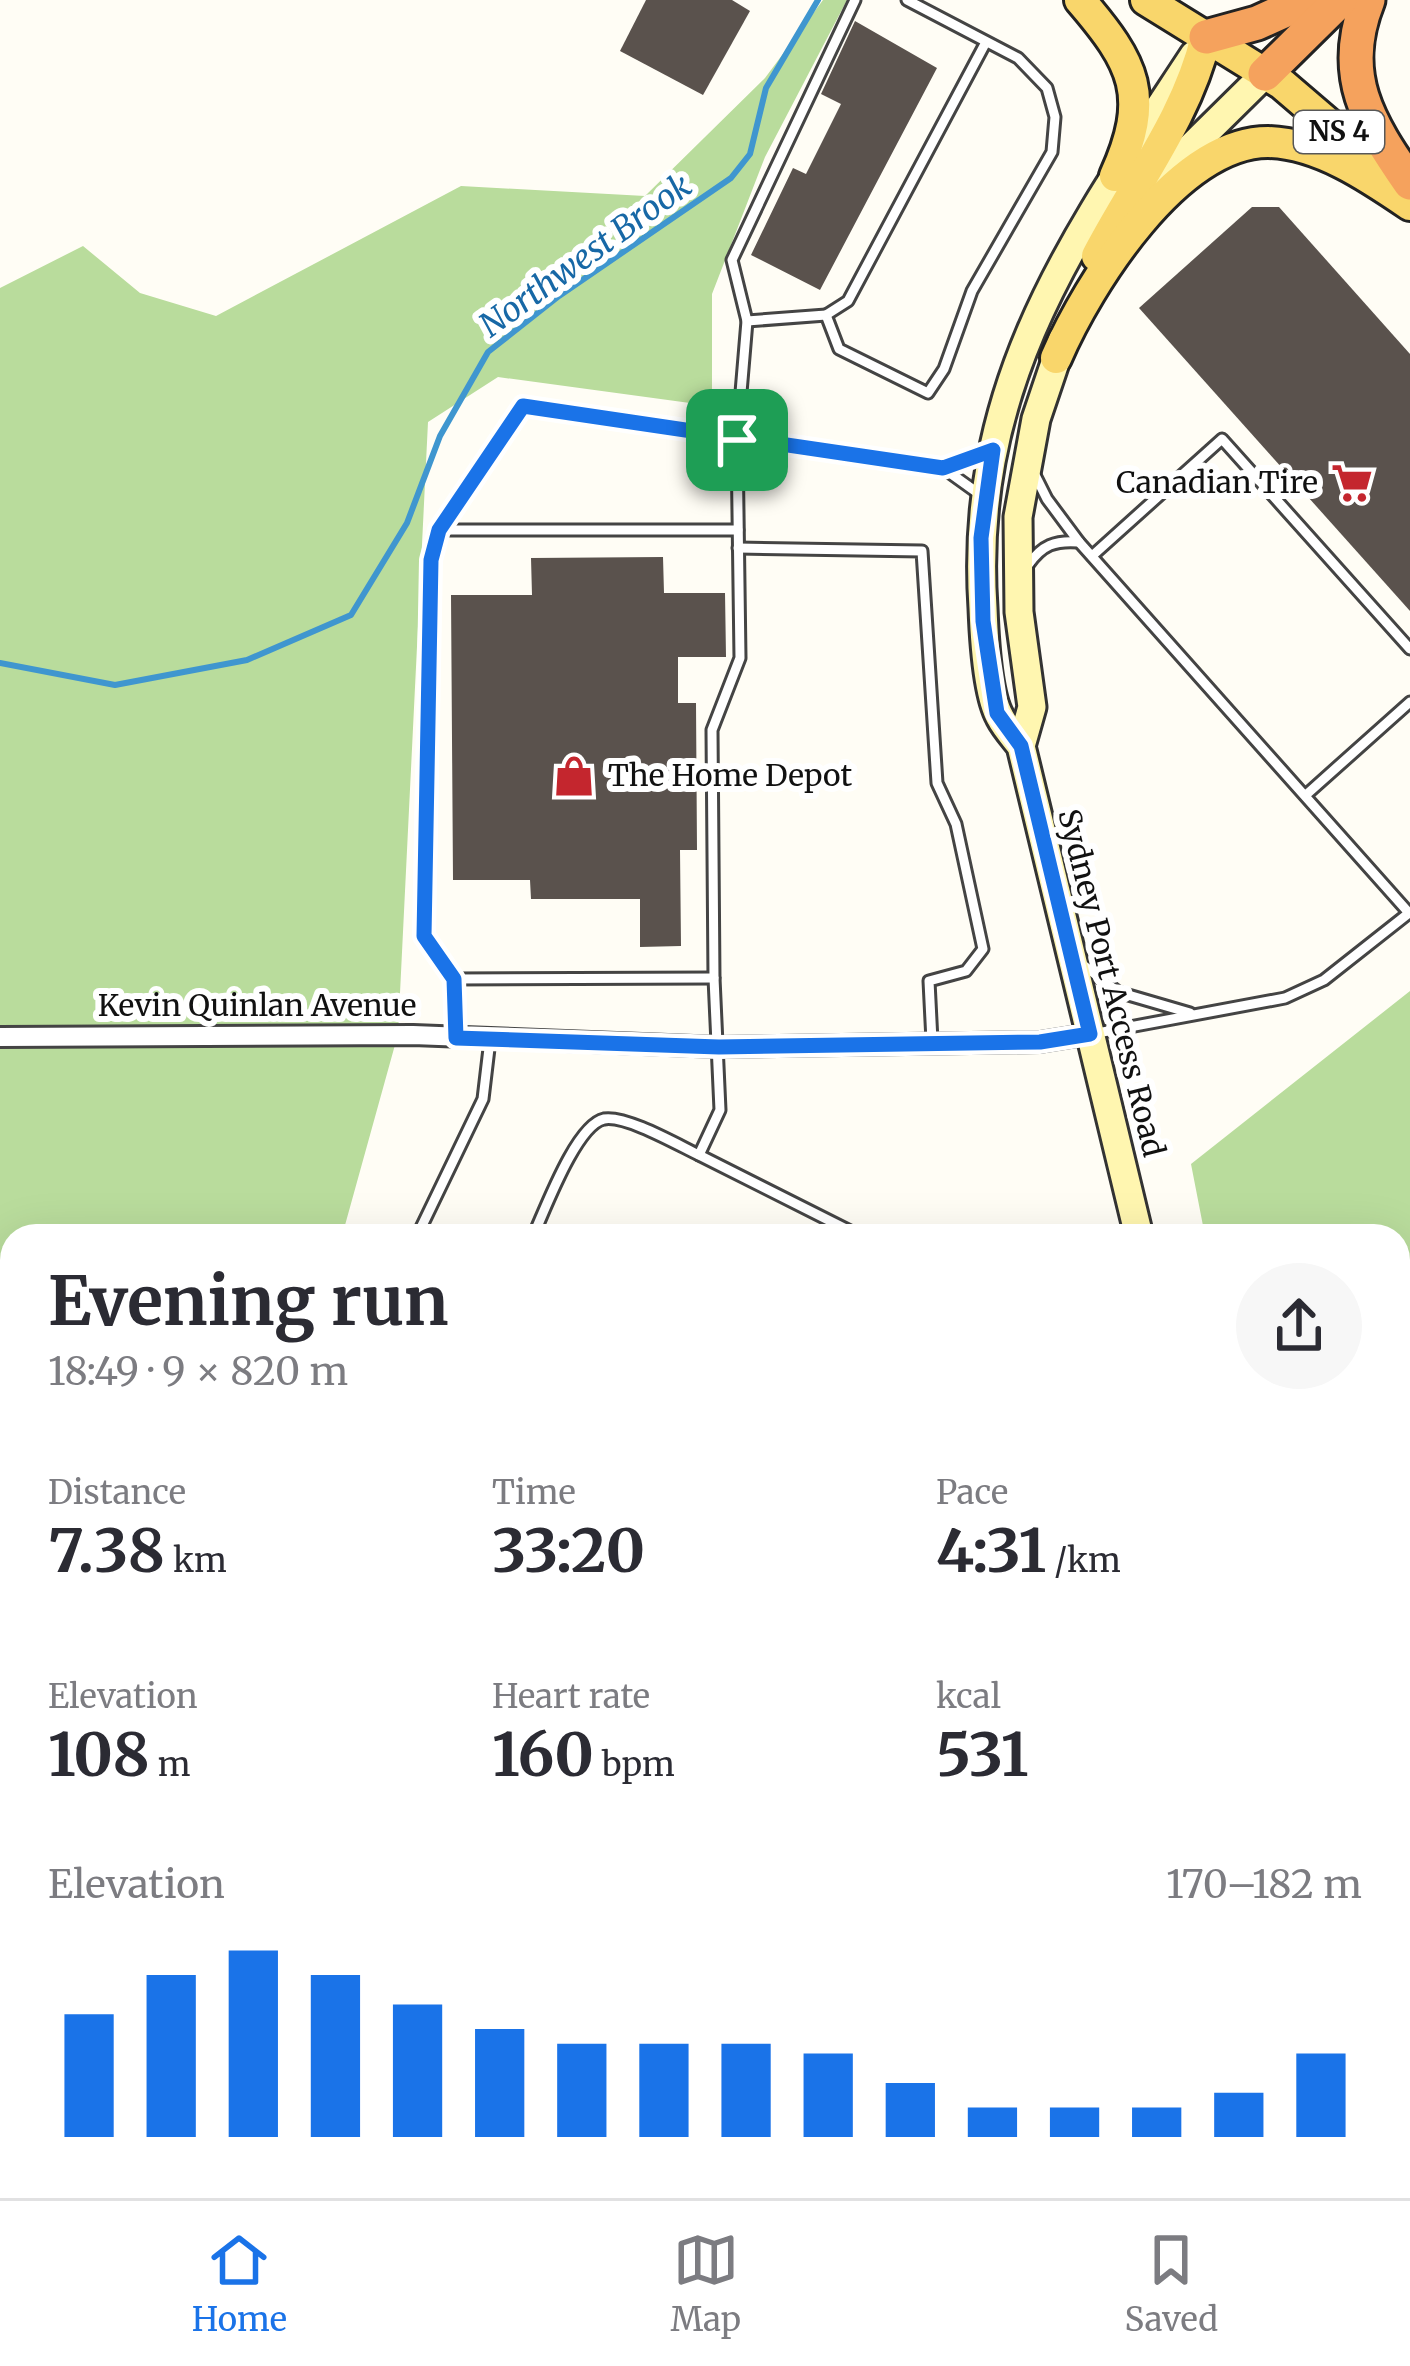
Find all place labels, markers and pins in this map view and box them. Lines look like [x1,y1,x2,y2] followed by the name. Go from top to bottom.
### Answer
[686,389,788,491] pin
[1329,460,1375,506] supermarket icon: Canadian Tire
[1116,463,1318,501] place label: Canadian Tire
[551,753,597,799] shop icon: The Home Depot
[608,756,853,794] place label: The Home Depot

